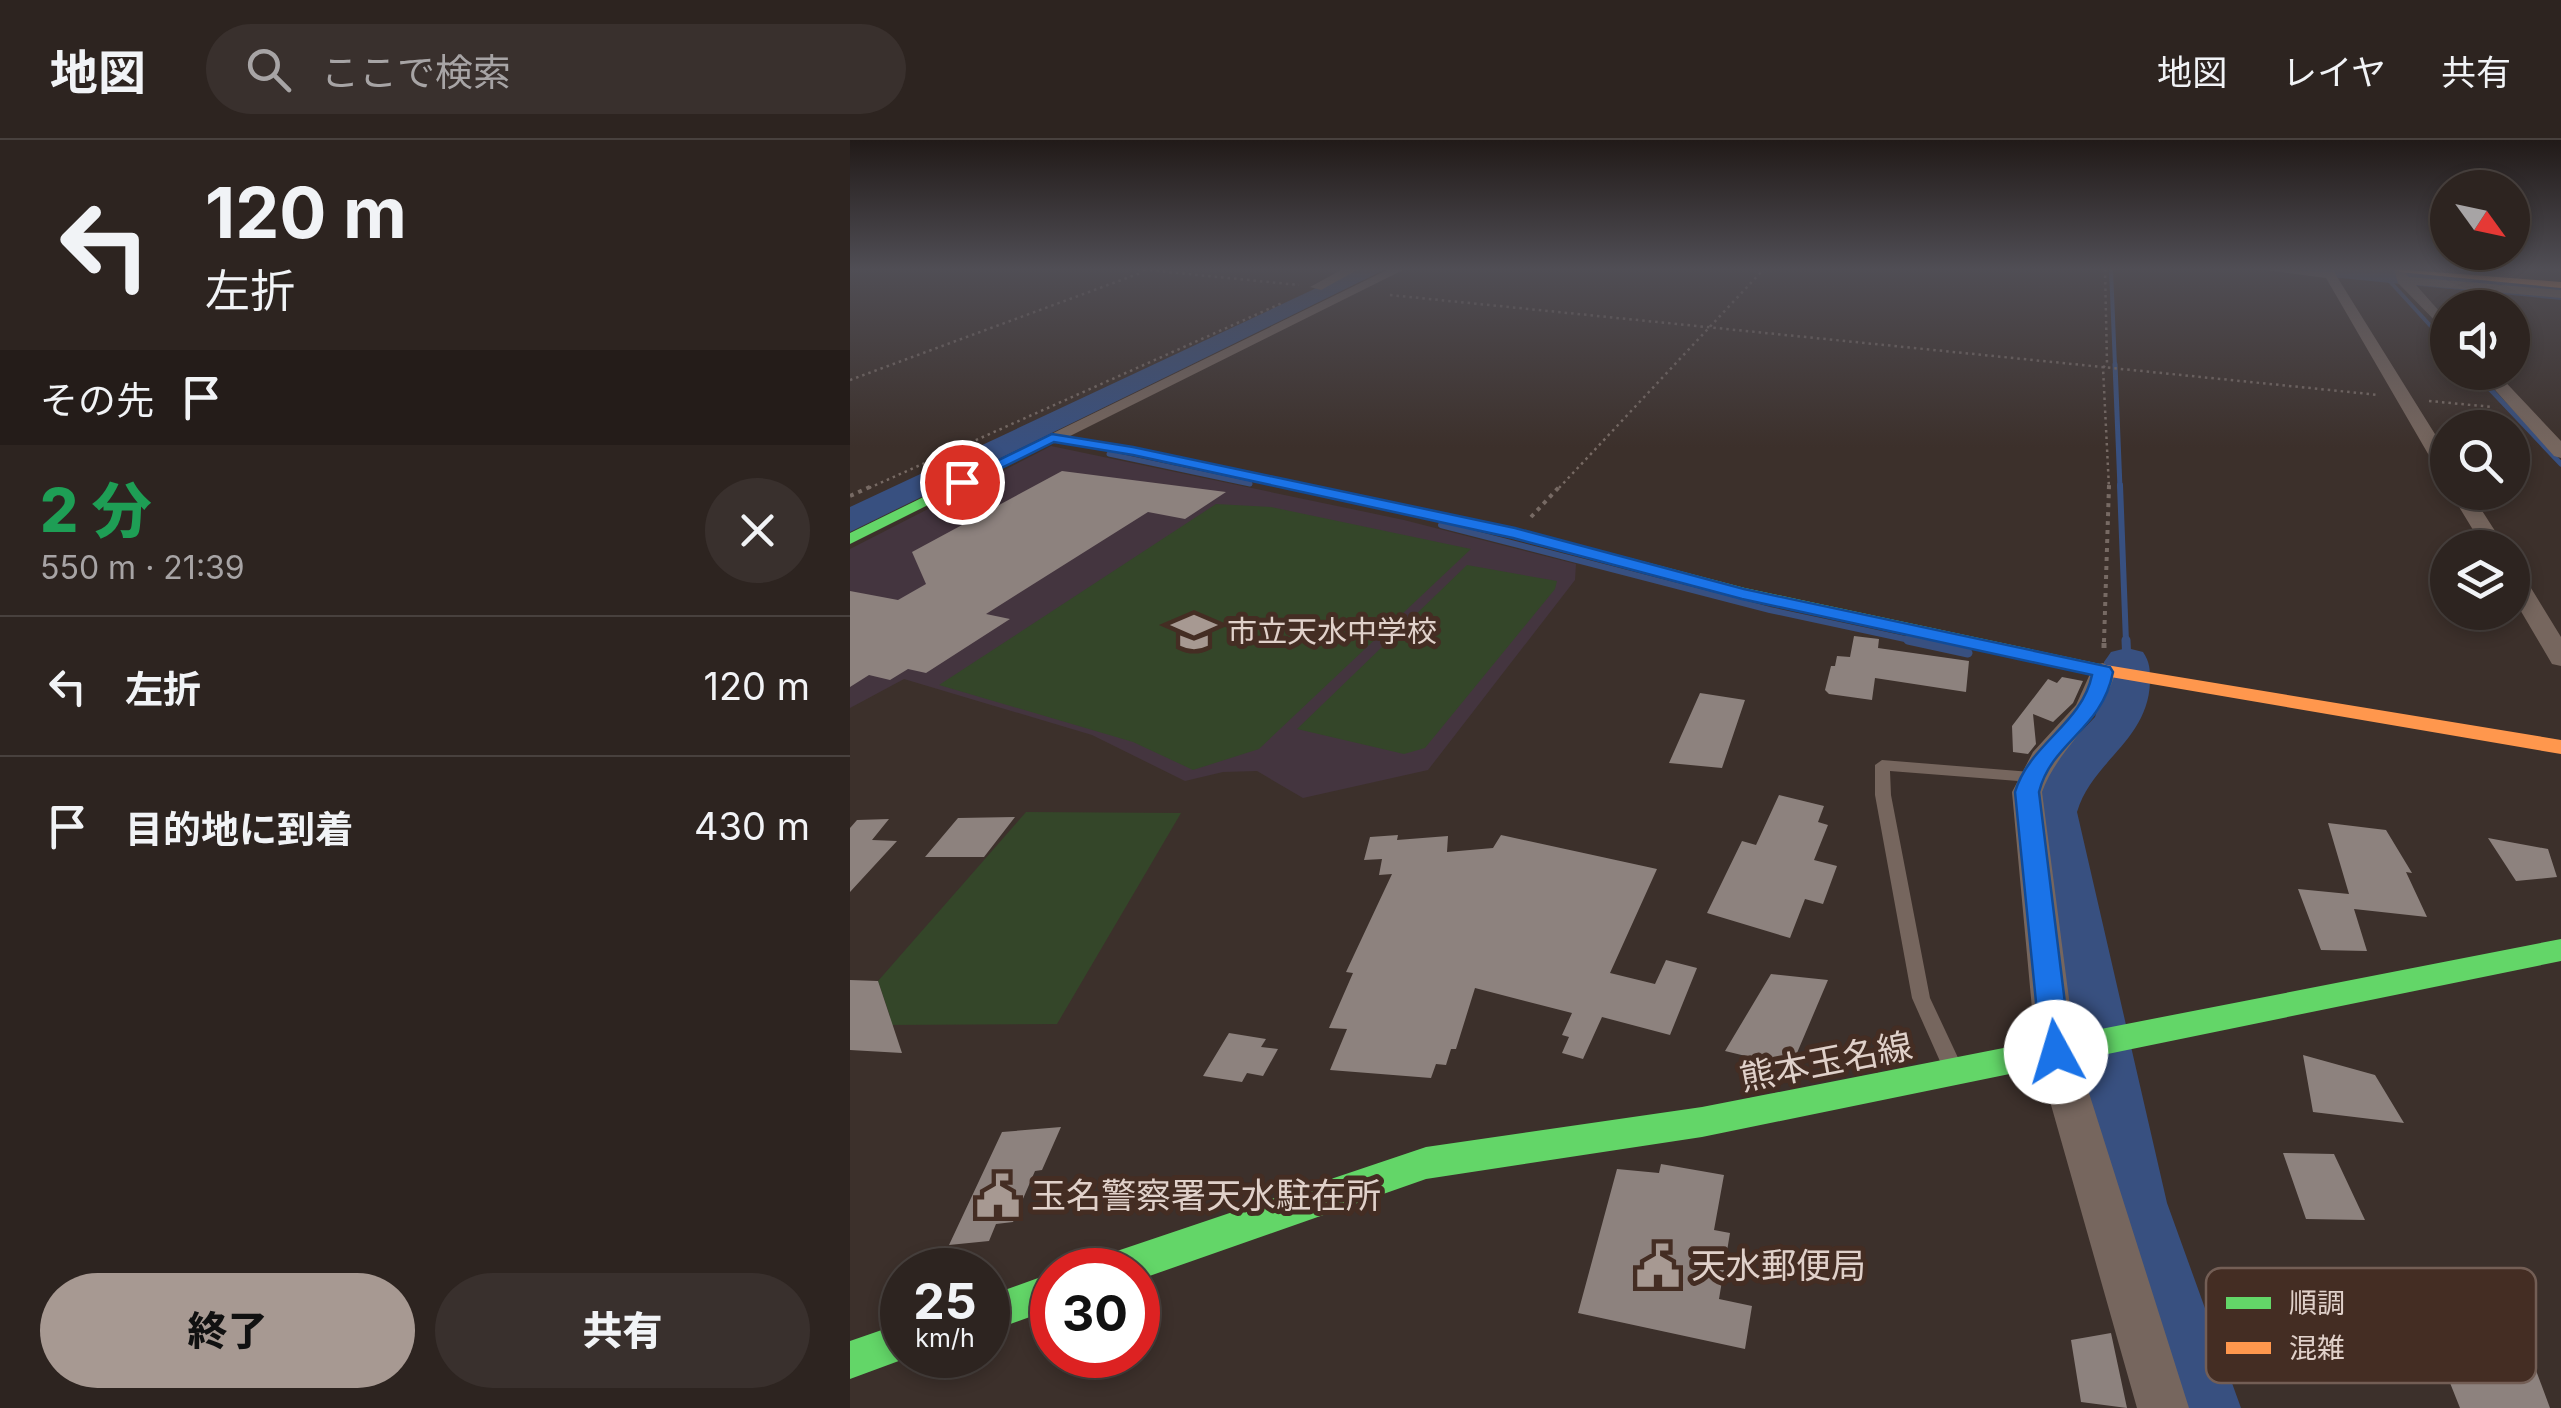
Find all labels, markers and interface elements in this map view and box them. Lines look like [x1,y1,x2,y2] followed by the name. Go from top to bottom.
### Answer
[206,24,906,114] search box
[241,42,296,97] icon: search
[50,43,146,102] text: 地図
[321,49,511,95] text: ここで検索
[2157,51,2227,93] text: 地図
[2282,51,2386,93] text: レイヤ
[2441,51,2511,93] text: 共有
[205,170,407,255] text: 120 m
[2430,170,2530,270] north arrow
[2430,170,2530,630] map controls
[40,180,170,310] icon: left
[205,263,295,318] text: 左折
[2430,290,2530,390] button: sound
[174,370,229,425] icon: arrive
[40,377,154,423] text: その先
[2430,410,2530,510] button: search
[920,440,1005,525] pin
[935,455,990,510] icon: arrive
[40,474,151,546] text: 2 分
[705,478,810,583] button: close
[2430,530,2530,630] button: layers
[40,548,245,587] text: 550 m · 21:39
[1170,608,1218,656] school or university icon: 市立天水中学校
[1227,613,1437,649] place label: 市立天水中学校
[40,659,95,714] icon: left
[703,663,810,709] text: 120 m
[125,666,201,712] text: 左折
[40,799,95,854] icon: arrive
[694,803,810,849] text: 430 m
[125,806,353,852] text: 目的地に到着
[2004,1000,2108,1104] position arrow
[1736,1024,1916,1098] street label: 熊本玉名線
[974,1172,1022,1220] public building icon: 玉名警察署天水駐在所
[1031,1174,1381,1216] place label: 玉名警察署天水駐在所
[1634,1242,1682,1290] public building icon: 天水郵便局
[1691,1244,1866,1286] place label: 天水郵便局
[1030,1248,1160,1378] speed limit sign: 30
[2206,1268,2536,1383] legend
[913,1271,977,1331] text: 25
[40,1273,415,1388] button: 終了
[435,1273,810,1388] button: 共有
[2289,1286,2345,1320] text: 順調
[915,1323,975,1353] text: km/h
[2289,1331,2345,1365] text: 混雑

